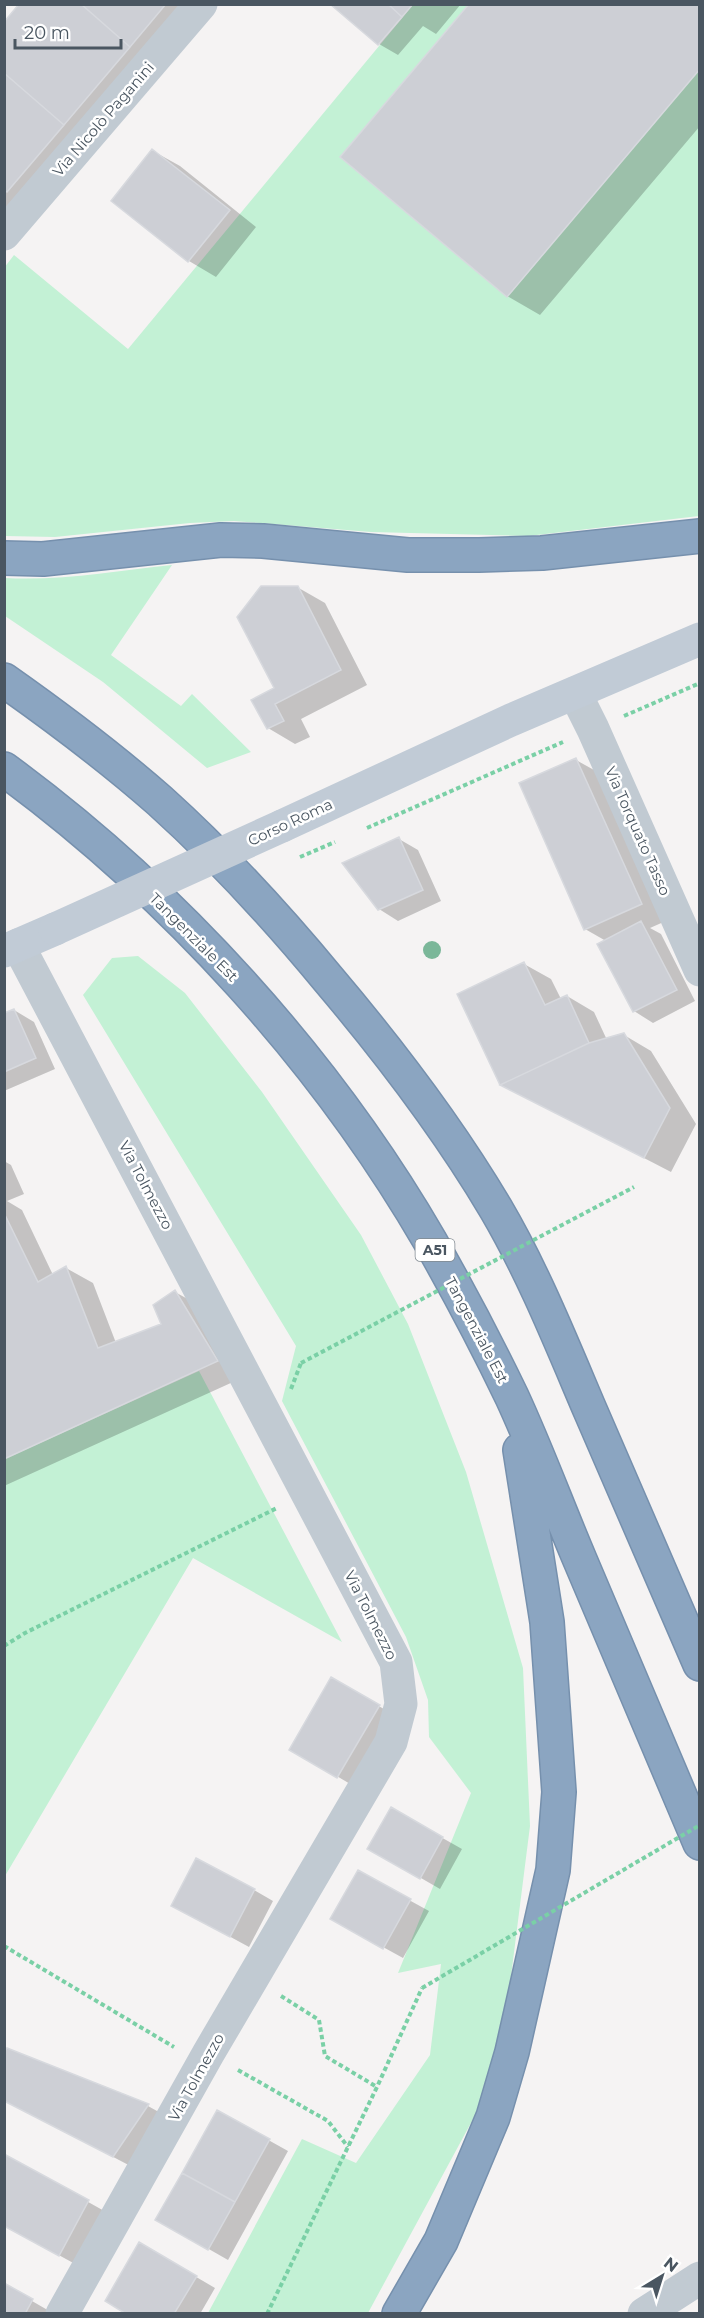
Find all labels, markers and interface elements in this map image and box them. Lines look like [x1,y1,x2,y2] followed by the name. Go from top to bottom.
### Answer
[15,12,122,50] scale bar
[24,22,70,44] text: 20 m
[48,58,158,180] street label: Via Nicolò Paganini
[601,763,675,899] street label: Via Torquato Tasso
[245,794,335,850] street label: Corso Roma
[146,889,242,985] street label: Tangenziale Est
[115,1137,177,1233] street label: Via Tolmezzo
[416,1239,454,1261] road number: A51
[441,1274,513,1386] street label: Tangenziale Est
[340,1567,402,1663] street label: Via Tolmezzo
[164,2030,228,2124] street label: Via Tolmezzo
[632,2246,692,2306] north arrow
[660,2253,682,2276] text: N

